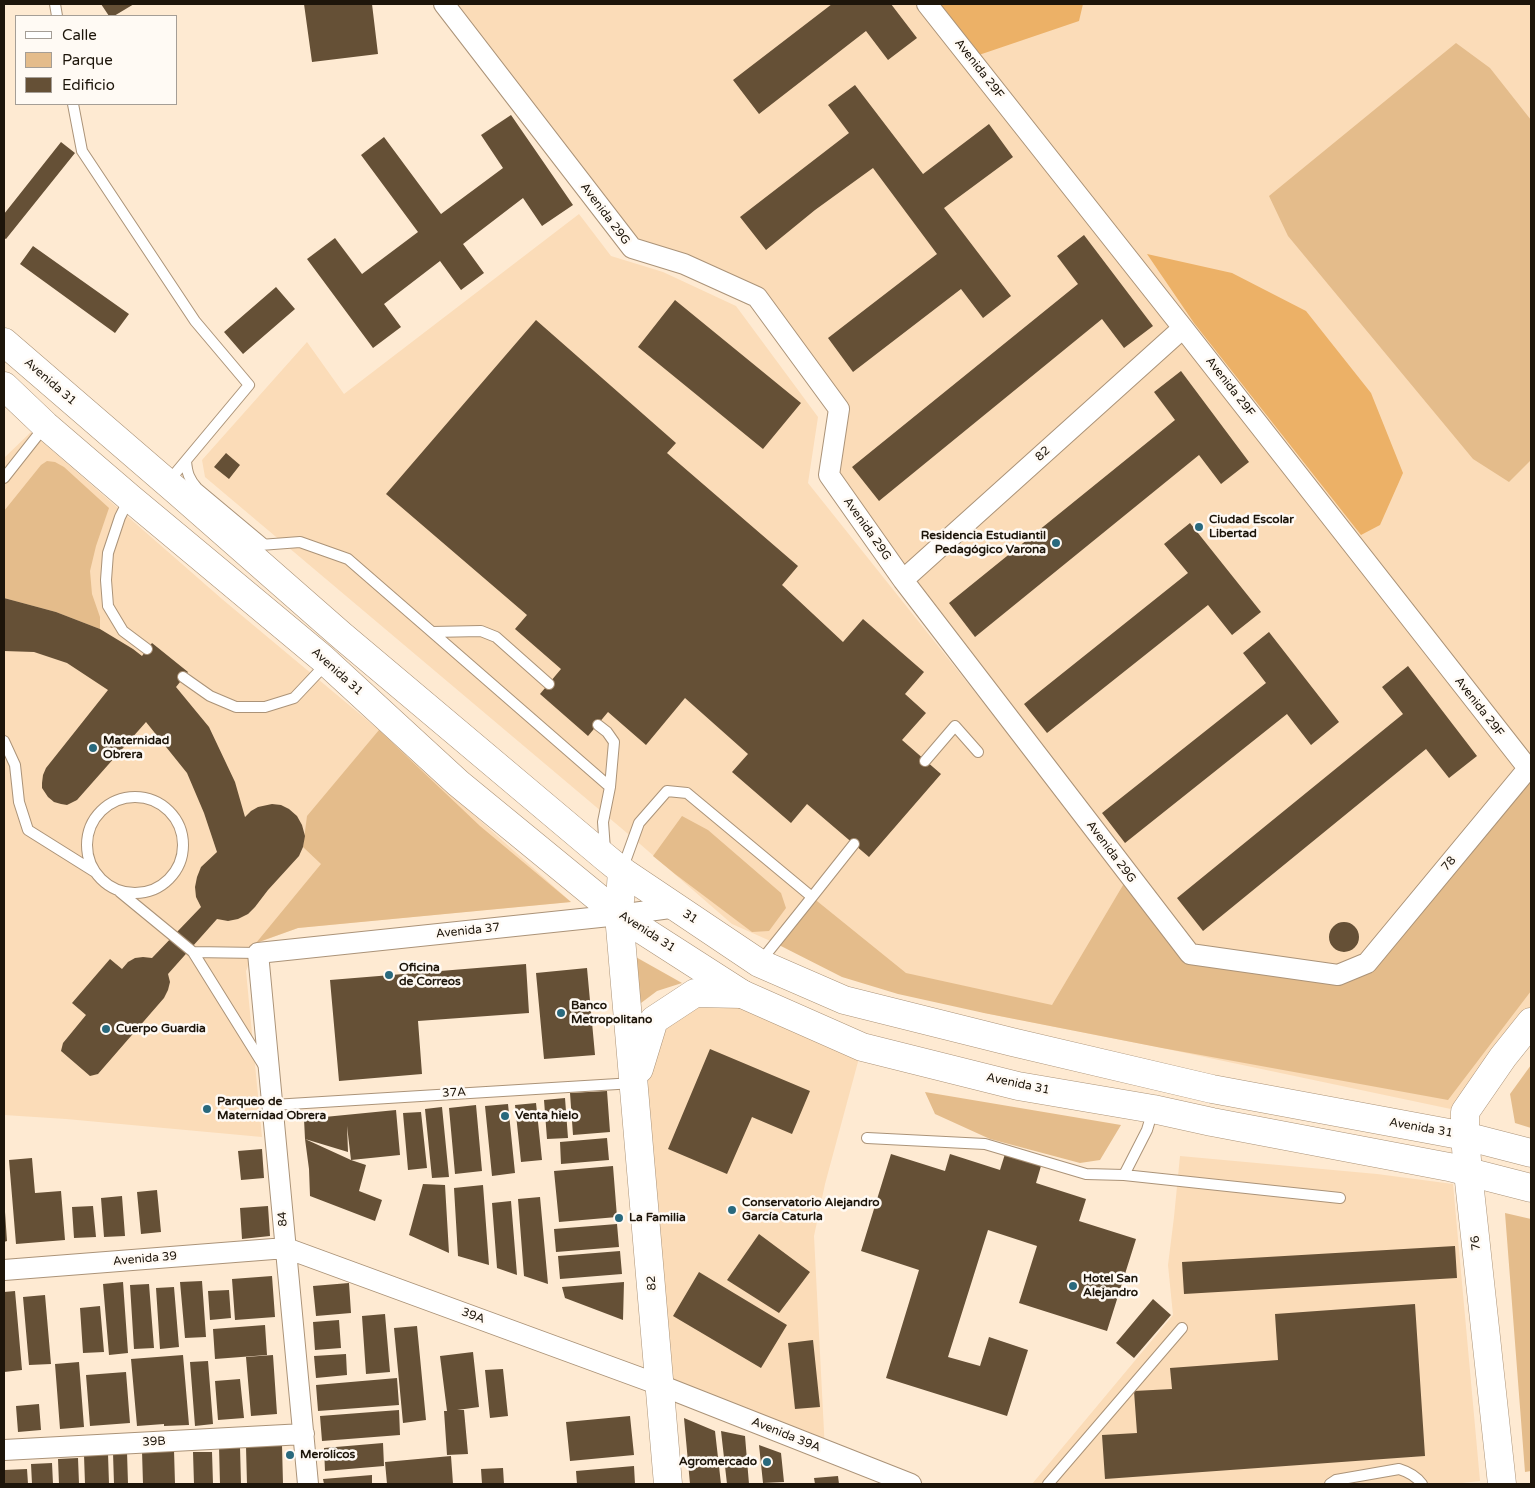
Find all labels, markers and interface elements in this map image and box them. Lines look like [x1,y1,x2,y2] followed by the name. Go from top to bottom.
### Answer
[15,15,178,105] legend
[62,26,97,44] text: Calle
[951,36,1007,102] street label: Avenida 29F
[62,51,113,69] text: Parque
[62,76,115,94] text: Edificio
[577,180,633,248] street label: Avenida 29G
[1202,354,1258,420] street label: Avenida 29F
[21,355,79,409] street label: Avenida 31
[1033,444,1053,464] street label: 82
[840,495,894,563] street label: Avenida 29G
[1209,513,1294,541] place label: Ciudad Escolar Libertad
[1193,521,1205,533] marker: Ciudad Escolar Libertad
[921,529,1046,557] place label: Residencia Estudiantil Pedagógico Varona
[1050,537,1062,549] marker: Residencia Estudiantil Pedagógico Varona
[308,645,366,699] street label: Avenida 31
[1451,674,1507,740] street label: Avenida 29F
[103,734,169,762] place label: Maternidad Obrera
[87,742,99,754] marker: Maternidad Obrera
[1083,818,1139,886] street label: Avenida 29G
[1439,854,1459,874] street label: 78
[680,907,700,927] street label: 31
[616,908,678,956] street label: Avenida 31
[435,920,501,942] street label: Avenida 37
[399,961,461,989] place label: Oficina de Correos
[383,969,395,981] marker: Oficina de Correos
[571,999,652,1027] place label: Banco Metropolitano
[555,1007,567,1019] marker: Banco Metropolitano
[116,1022,206,1036] place label: Cuerpo Guardia
[100,1023,112,1035] marker: Cuerpo Guardia
[985,1070,1051,1098] street label: Avenida 31
[442,1085,466,1101] street label: 37A
[217,1095,326,1123] place label: Parqueo de Maternidad Obrera
[201,1103,213,1115] marker: Parqueo de Maternidad Obrera
[515,1109,578,1123] place label: Venta hielo
[499,1110,511,1122] marker: Venta hielo
[1388,1115,1454,1141] street label: Avenida 31
[742,1196,880,1224] place label: Conservatorio Alejandro García Caturla
[726,1204,738,1216] marker: Conservatorio Alejandro García Caturla
[275,1211,291,1227] street label: 84
[629,1211,686,1225] place label: La Familia
[613,1212,625,1224] marker: La Familia
[1468,1235,1484,1251] street label: 76
[112,1249,178,1269] street label: Avenida 39
[1083,1272,1138,1300] place label: Hotel San Alejandro
[644,1275,660,1291] street label: 82
[1067,1280,1079,1292] marker: Hotel San Alejandro
[459,1305,487,1327] street label: 39A
[749,1415,823,1455] street label: Avenida 39A
[142,1434,166,1450] street label: 39B
[300,1448,355,1462] place label: Merolicos
[284,1449,296,1461] marker: Merolicos
[679,1455,757,1469] place label: Agromercado
[761,1456,773,1468] marker: Agromercado

